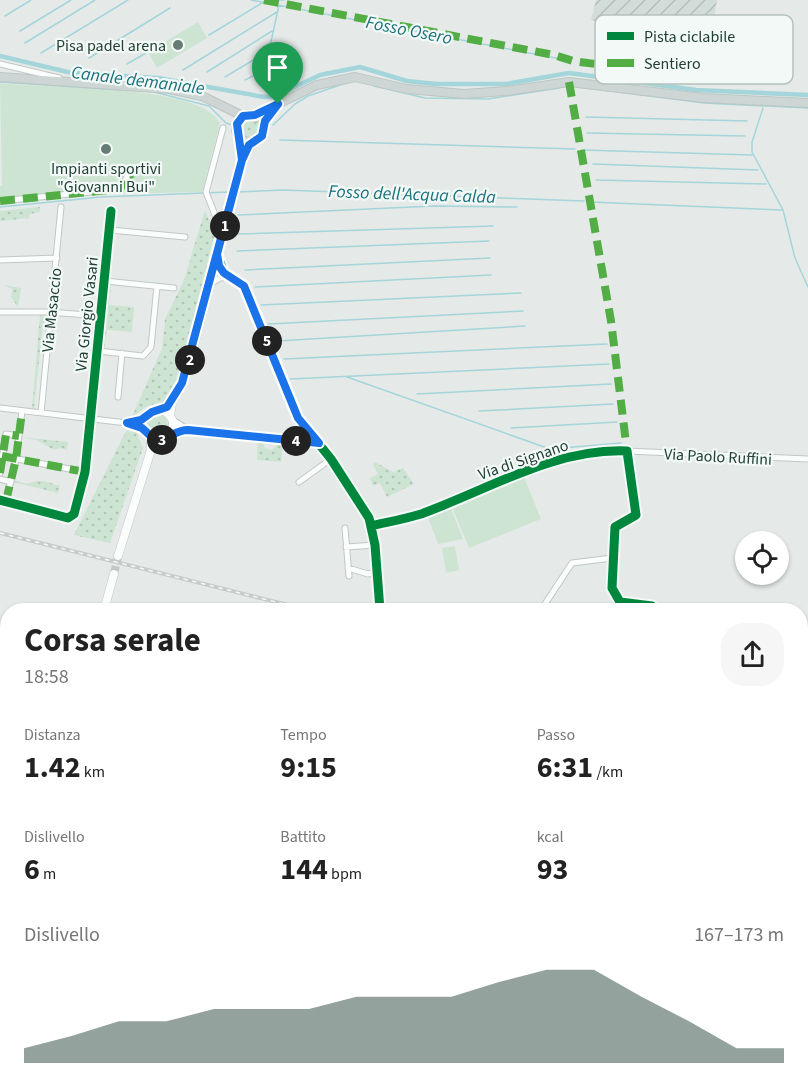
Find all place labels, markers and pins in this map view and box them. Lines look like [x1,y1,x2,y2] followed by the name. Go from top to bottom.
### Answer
[56,35,166,57] place label: Pisa padel arena
[171,38,185,52] marker: Pisa padel arena
[252,42,303,104] pin
[99,142,113,156] marker: Impianti sportivi "Giovanni Bui"
[51,158,161,198] place label: Impianti sportivi "Giovanni Bui"
[210,211,240,241] pin: 1
[252,326,282,356] pin: 5
[175,345,205,375] pin: 2
[147,425,177,455] pin: 3
[281,426,311,456] pin: 4

